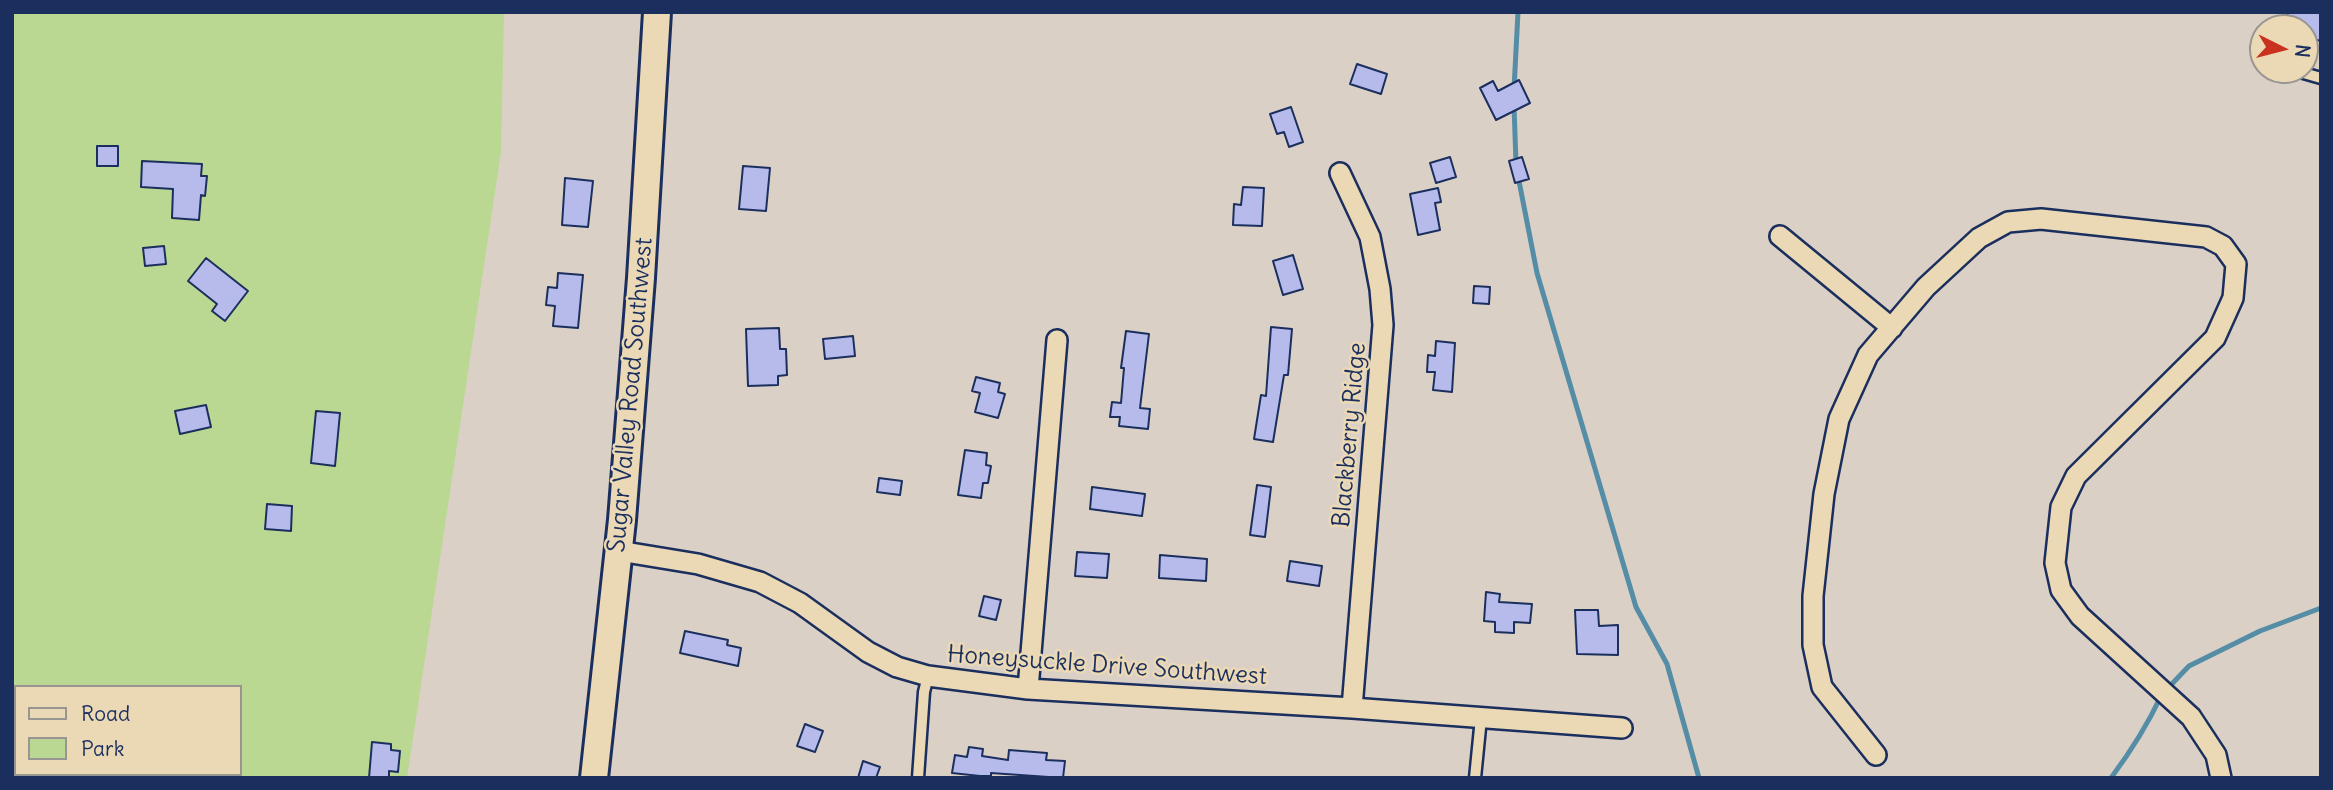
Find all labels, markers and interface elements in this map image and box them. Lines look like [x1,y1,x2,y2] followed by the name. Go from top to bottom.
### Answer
[2249,14,2319,84] north arrow
[2290,43,2316,59] text: N
[603,236,659,554] street label: Sugar Valley Road Southwest
[1328,341,1372,529] street label: Blackberry Ridge
[946,640,1268,692] street label: Honeysuckle Drive Southwest
[14,685,242,776] legend
[81,700,130,727] text: Road
[81,735,124,762] text: Park

